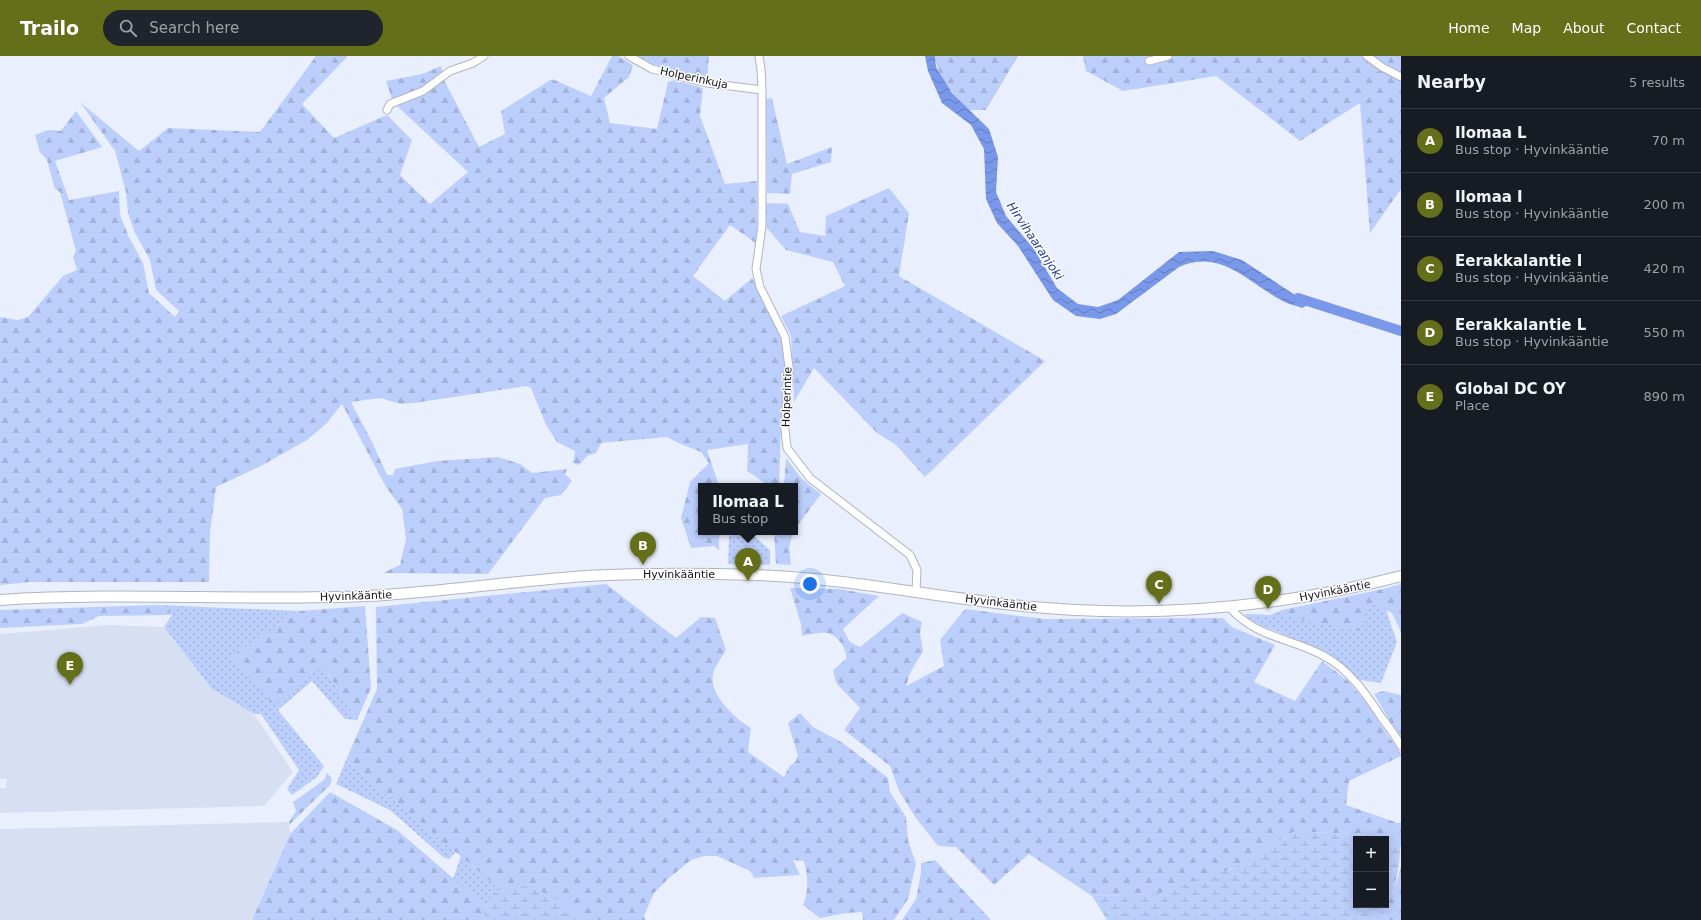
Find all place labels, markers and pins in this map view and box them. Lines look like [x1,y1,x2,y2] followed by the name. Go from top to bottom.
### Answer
[630,532,656,565] pin: B
[735,548,761,581] pin: A
[1146,571,1172,604] pin: C
[1255,576,1281,609] pin: D
[57,652,83,685] pin: E

